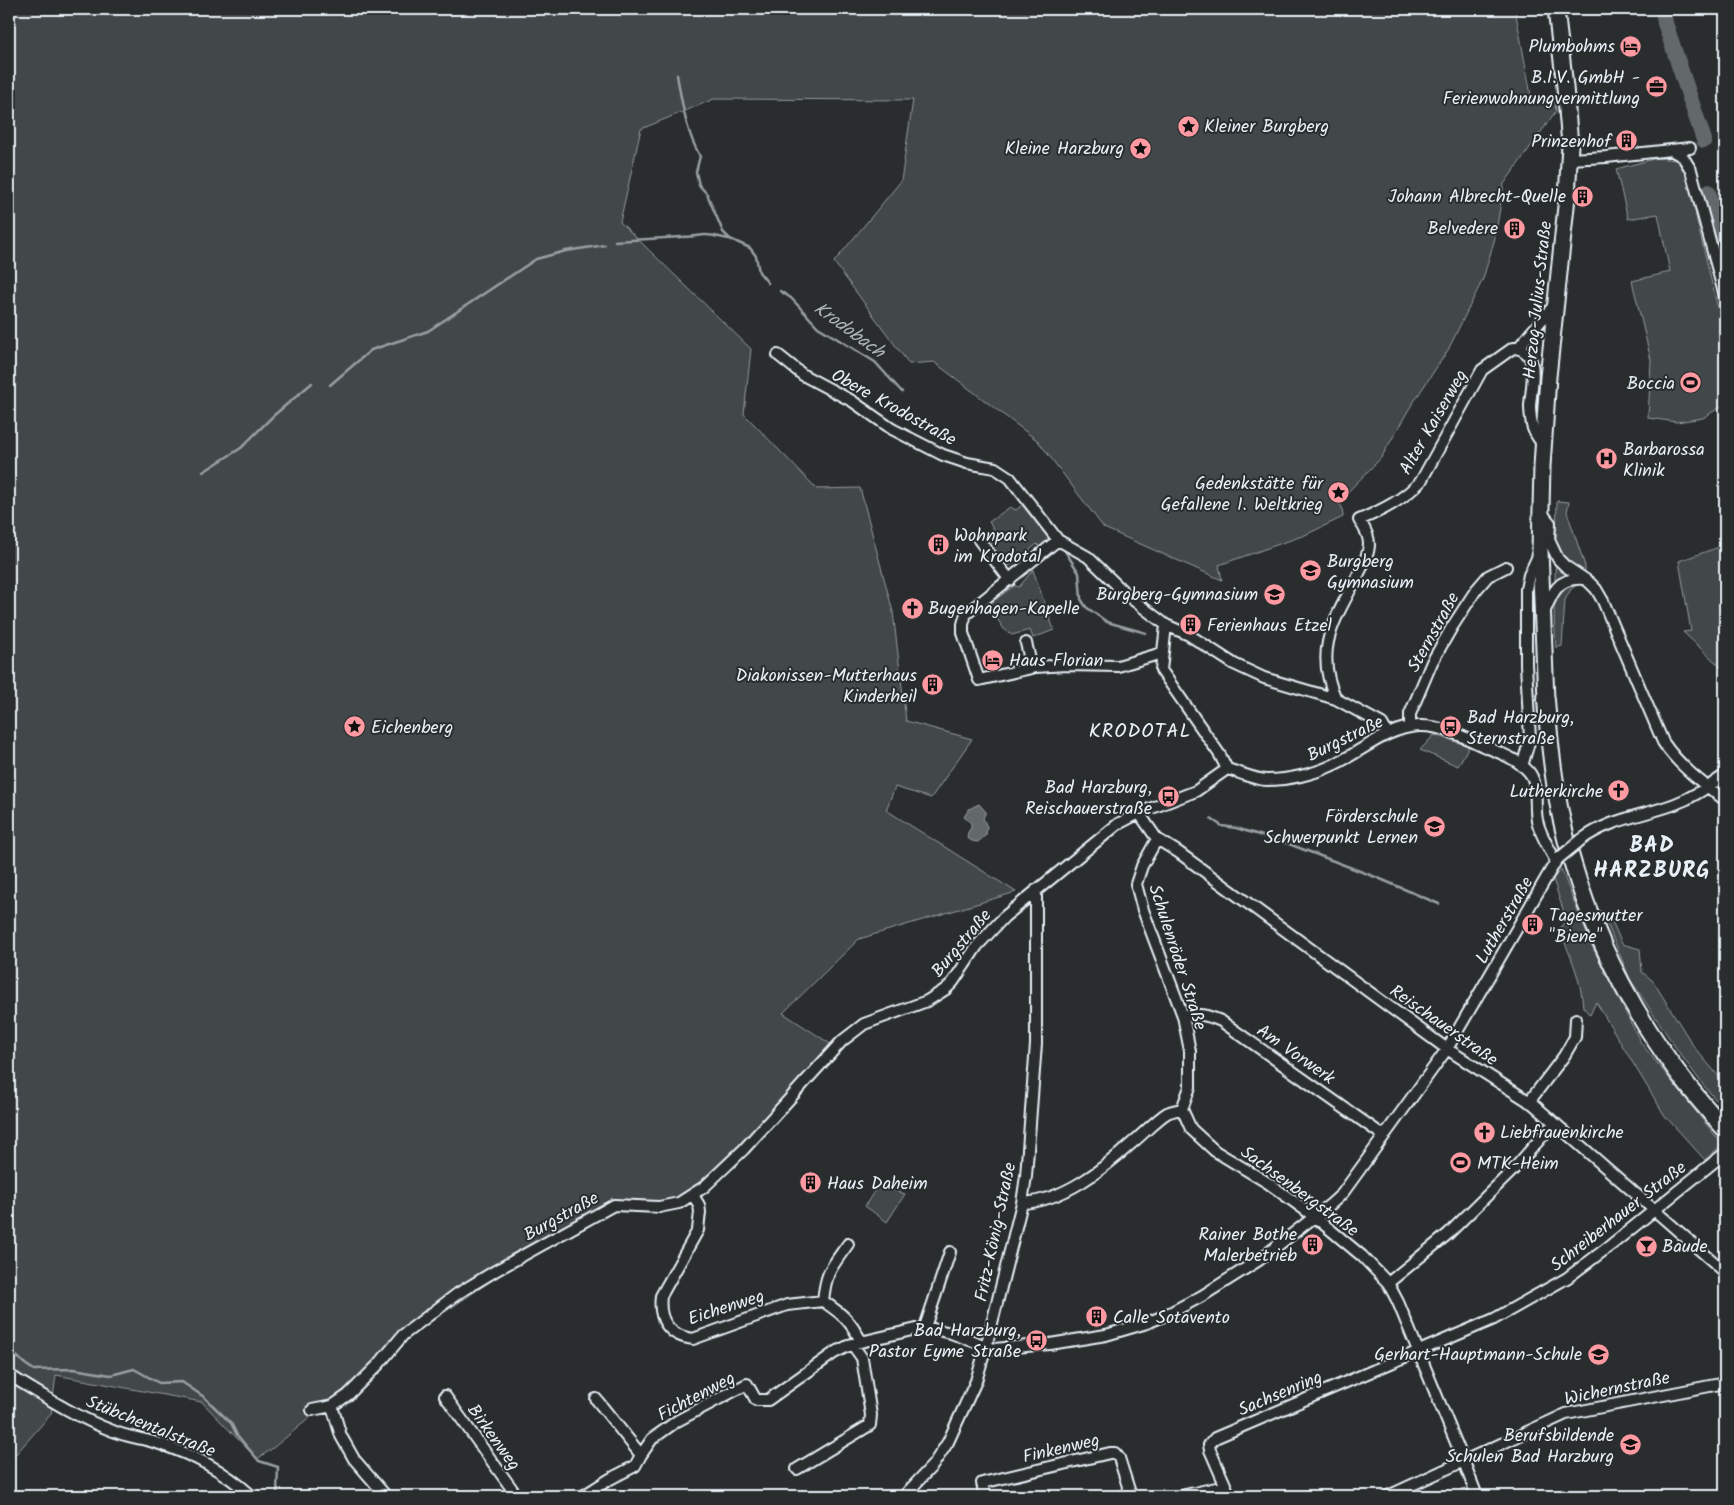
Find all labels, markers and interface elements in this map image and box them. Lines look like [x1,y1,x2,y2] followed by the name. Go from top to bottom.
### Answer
[1529,33,1615,62] place label: Plumbohms
[1619,34,1643,58] hotel icon: Plumbohms
[1443,64,1640,114] place label: B.I.V. GmbH - Ferienwohnungvermittlung
[1644,75,1668,99] office icon: B.I.V. GmbH - Ferienwohnungvermittlung
[1204,113,1329,142] place label: Kleiner Burgberg
[1176,114,1200,138] place icon: Kleiner Burgberg
[1531,128,1613,157] place label: Prinzenhof
[1615,129,1639,153] building icon: Prinzenhof
[1005,135,1124,164] place label: Kleine Harzburg
[1128,136,1152,160] place icon: Kleine Harzburg
[1388,183,1566,212] place label: Johann Albrecht-Quelle
[1570,184,1594,208] building icon: Johann Albrecht-Quelle
[1427,215,1498,244] place label: Belvedere
[1502,216,1526,240] building icon: Belvedere
[1516,220,1561,381] street label: Herzog-Julius-Straße
[807,294,892,368] water label: Krodobach
[825,362,961,455] street label: Obere Krodostraße
[1392,365,1476,481] street label: Alter Kaiserweg
[1627,370,1675,399] place label: Boccia
[1679,371,1703,395] sports icon: Boccia
[1623,436,1705,486] place label: Barbarossa Klinik
[1595,447,1619,471] hospital icon: Barbarossa Klinik
[1161,470,1324,520] place label: Gedenkstätte für Gefallene 1. Weltkrieg
[1327,481,1351,505] place icon: Gedenkstätte für Gefallene 1. Weltkrieg
[954,522,1042,572] place label: Wohnpark im Krodotal
[926,533,950,557] building icon: Wohnpark im Krodotal
[1327,548,1414,598] place label: Burgberg Gymnasium
[1299,559,1323,583] school or university icon: Burgberg Gymnasium
[1096,581,1258,610] place label: Burgberg-Gymnasium
[1262,582,1286,606] school or university icon: Burgberg-Gymnasium
[1400,587,1468,678] street label: Sternstraße
[928,595,1080,624] place label: Bugenhagen-Kapelle
[900,596,924,620] church icon: Bugenhagen-Kapelle
[1207,612,1333,641] place label: Ferienhaus Etzel
[1179,613,1203,637] building icon: Ferienhaus Etzel
[1009,647,1103,676] place label: Haus Florian
[981,648,1005,672] hotel icon: Haus Florian
[736,662,918,712] place label: Diakonissen-Mutterhaus Kinderheil
[921,673,945,697] building icon: Diakonissen-Mutterhaus Kinderheil
[1467,704,1574,754] place label: Bad Harzburg, Sternstraße
[1302,708,1389,770] street label: Burgstraße
[371,714,453,743] place label: Eichenberg
[343,715,367,739] place icon: Eichenberg
[1439,715,1463,739] bus stop icon: Bad Harzburg, Sternstraße
[1089,716,1191,748] district label: KRODOTAL
[1025,774,1152,824] place label: Bad Harzburg, Reischauerstraße
[1509,778,1603,807] place label: Lutherkirche
[1607,779,1631,803] church icon: Lutherkirche
[1156,785,1180,809] bus stop icon: Bad Harzburg, Reischauerstraße
[1264,803,1418,853] place label: Förderschule Schwerpunkt Lernen
[1422,814,1446,838] school or university icon: Förderschule Schwerpunkt Lernen
[1594,829,1710,889] district label: BAD HARZBURG
[1469,872,1542,970] street label: Lutherstraße
[1139,881,1214,1034] street label: Schulenröder Straße
[1549,902,1643,952] place label: Tagesmutter "Biene"
[925,903,1000,985] street label: Burgstraße
[1521,913,1545,937] building icon: Tagesmutter "Biene"
[1383,978,1503,1075] street label: Reischauerstraße
[1250,1017,1341,1093] street label: Am Vorwerk
[1500,1119,1624,1148] place label: Liebfrauenkirche
[1472,1120,1496,1144] church icon: Liebfrauenkirche
[1234,1139,1365,1245] street label: Sachsenbergstraße
[1477,1150,1559,1179] place label: MTK-Heim
[1449,1151,1473,1175] sports icon: MTK-Heim
[1544,1154,1694,1280] street label: Schreiberhauer Straße
[968,1160,1025,1305] street label: Fritz-König-Straße
[827,1170,927,1199] place label: Haus Daheim
[799,1171,823,1195] building icon: Haus Daheim
[519,1185,605,1250] street label: Burgstraße
[1199,1221,1298,1271] place label: Rainer Bothe Malerbetrieb
[1301,1232,1325,1256] building icon: Rainer Bothe Malerbetrieb
[1662,1233,1708,1262] place label: Baude
[1634,1234,1658,1258] bar icon: Baude
[684,1282,768,1334] street label: Eichenweg
[1113,1304,1230,1333] place label: Calle Sotavento
[1085,1305,1109,1329] building icon: Calle Sotavento
[869,1317,1021,1367] place label: Bad Harzburg, Pastor Eyme Straße
[1025,1328,1049,1352] bus stop icon: Bad Harzburg, Pastor Eyme Straße
[1374,1341,1582,1370] place label: Gerhart-Hauptmann-Schule
[1586,1342,1610,1366] school or university icon: Gerhart-Hauptmann-Schule
[1234,1364,1327,1425] street label: Sachsenring
[1562,1364,1673,1415] street label: Wichernstraße
[652,1365,741,1430] street label: Fichtenweg
[81,1388,220,1467] street label: Stübchentalstraße
[459,1398,527,1477] street label: Birkenweg
[1446,1422,1614,1472] place label: Berufsbildende Schulen Bad Harzburg
[1020,1427,1103,1472] street label: Finkenweg
[1618,1433,1642,1457] school or university icon: Berufsbildende Schulen Bad Harzburg

